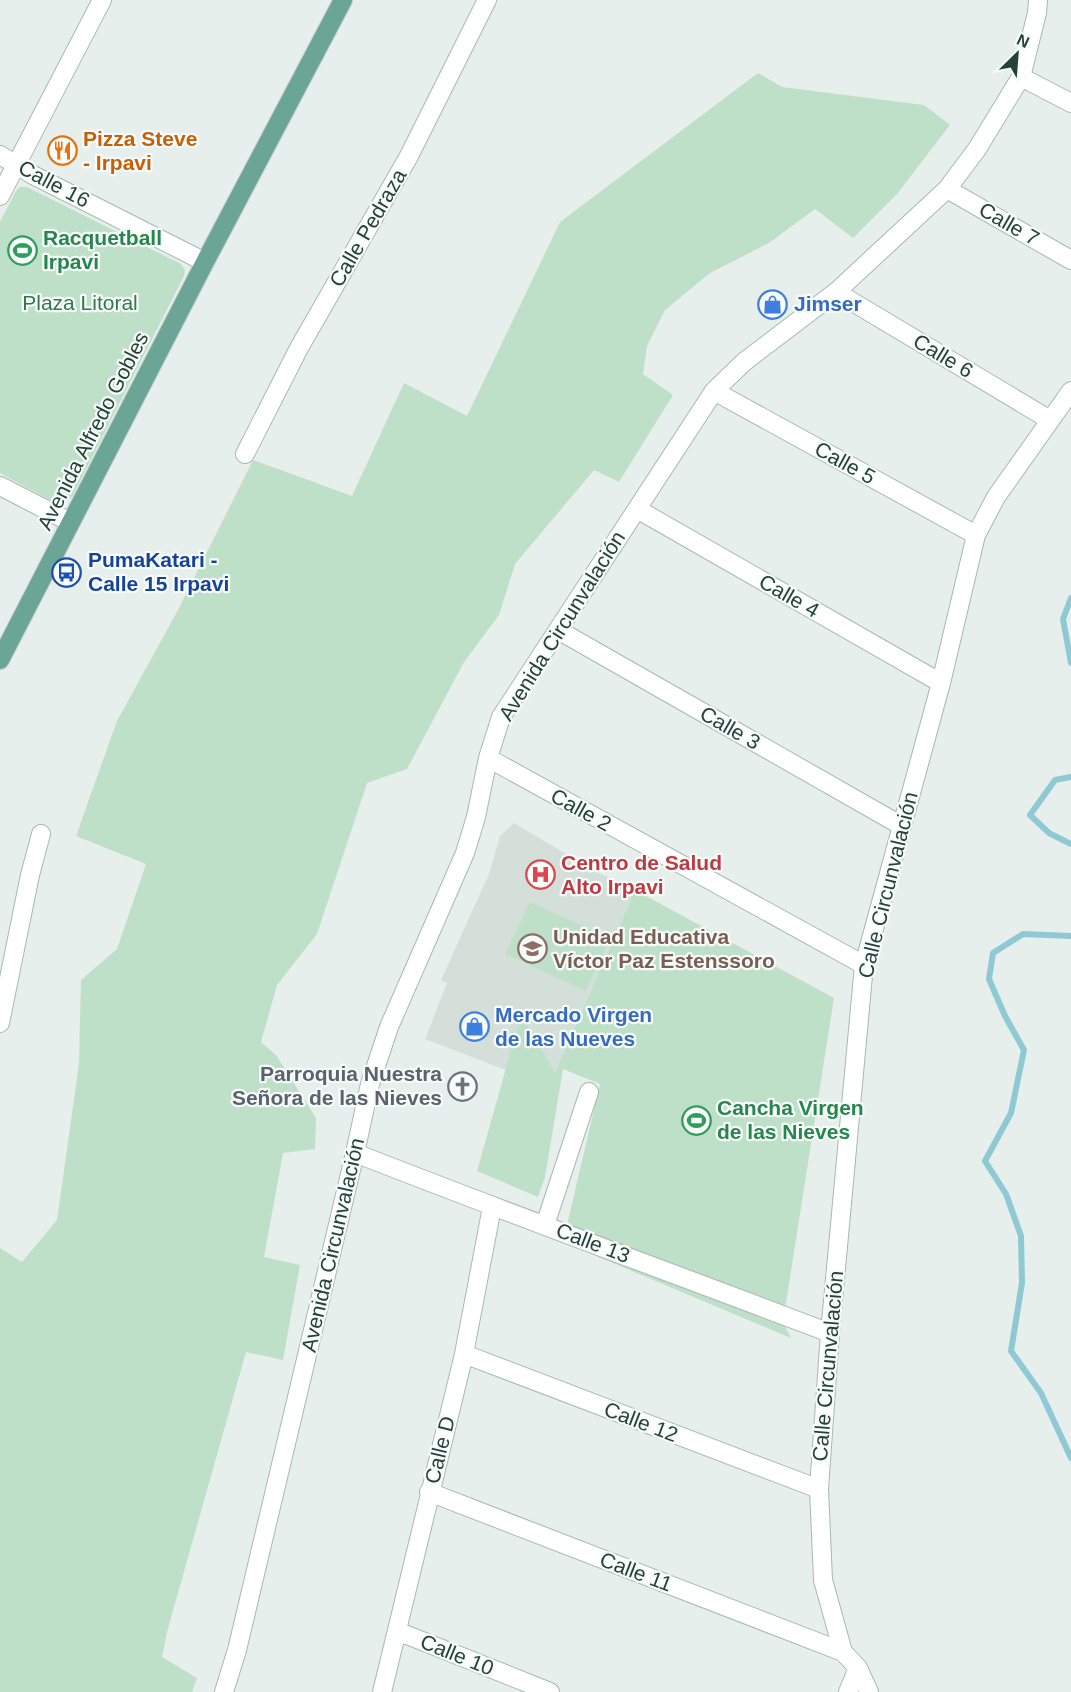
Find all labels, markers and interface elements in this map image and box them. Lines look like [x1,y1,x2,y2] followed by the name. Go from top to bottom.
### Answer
[987,24,1047,84] north arrow
[1014,31,1032,51] text: N
[83,127,197,174] place label: Pizza Steve - Irpavi
[46,135,78,167] restaurant icon: Pizza Steve - Irpavi
[15,155,94,212] street label: Calle 16
[325,165,411,291] street label: Calle Pedraza
[975,197,1043,250] street label: Calle 7
[43,226,162,273] place label: Racquetball Irpavi
[6,234,38,266] sports icon: Racquetball Irpavi
[757,288,789,320] shop icon: Jimser
[22,291,138,314] park label: Plaza Litoral
[794,292,862,315] place label: Jimser
[33,328,153,534] street label: Avenida Alfredo Gobles
[909,329,977,382] street label: Calle 6
[811,437,879,488] street label: Calle 5
[494,527,629,725] street label: Avenida Circunvalación
[88,548,229,595] place label: PumaKatari - Calle 15 Irpavi
[51,556,83,588] bus stop icon: PumaKatari - Calle 15 Irpavi
[755,569,824,622] street label: Calle 4
[696,701,764,754] street label: Calle 3
[547,784,615,835] street label: Calle 2
[853,789,922,981] street label: Calle Circunvalación
[561,851,722,898] place label: Centro de Salud Alto Irpavi
[524,859,556,891] hospital icon: Centro de Salud Alto Irpavi
[553,925,775,972] place label: Unidad Educativa Víctor Paz Estenssoro
[516,933,548,965] school or university icon: Unidad Educativa Víctor Paz Estenssoro
[495,1003,652,1050] place label: Mercado Virgen de las Nueves
[458,1011,490,1043] shop icon: Mercado Virgen de las Nueves
[232,1062,442,1109] place label: Parroquia Nuestra Señora de las Nieves
[447,1070,479,1102] church icon: Parroquia Nuestra Señora de las Nieves
[717,1096,864,1143] place label: Cancha Virgen de las Nieves
[680,1104,712,1136] sports icon: Cancha Virgen de las Nieves
[297,1136,368,1354] street label: Avenida Circunvalación
[553,1218,633,1267] street label: Calle 13
[808,1270,847,1462] street label: Calle Circunvalación
[601,1397,681,1446] street label: Calle 12
[420,1414,459,1486] street label: Calle D
[597,1547,676,1596] street label: Calle 11
[417,1629,497,1680] street label: Calle 10

